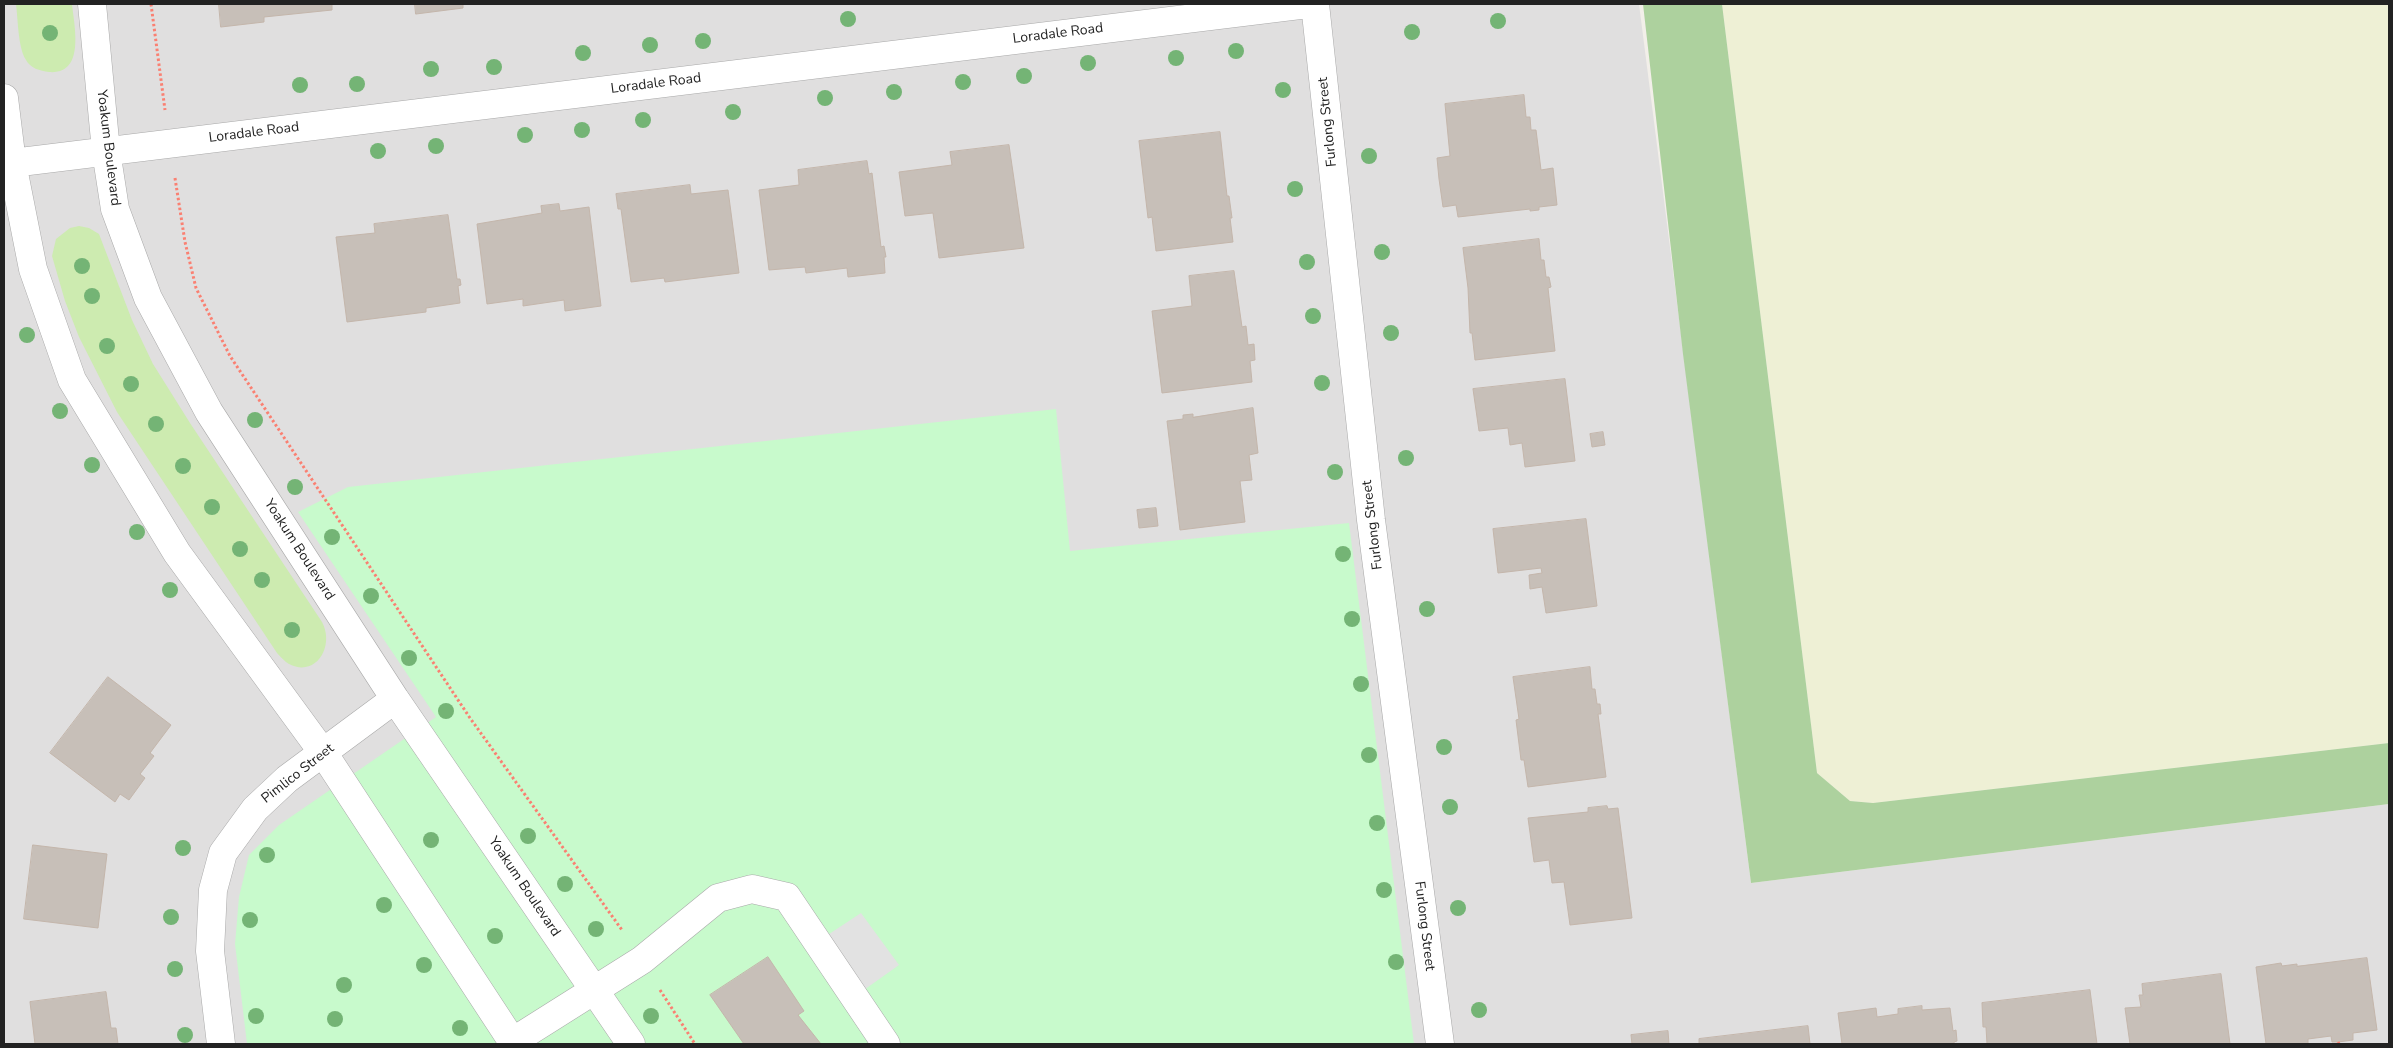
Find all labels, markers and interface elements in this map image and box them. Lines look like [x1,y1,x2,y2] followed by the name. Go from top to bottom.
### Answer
[1012,20,1104,48] street label: Loradale Road
[610,70,702,98] street label: Loradale Road
[1315,76,1341,168] street label: Furlong Street
[93,89,123,207] street label: Yoakum Boulevard
[208,119,300,147] street label: Loradale Road
[1359,479,1387,571] street label: Furlong Street
[260,496,338,604] street label: Yoakum Boulevard
[258,740,338,808] street label: Pimlico Street
[484,834,564,940] street label: Yoakum Boulevard
[1410,880,1438,972] street label: Furlong Street

